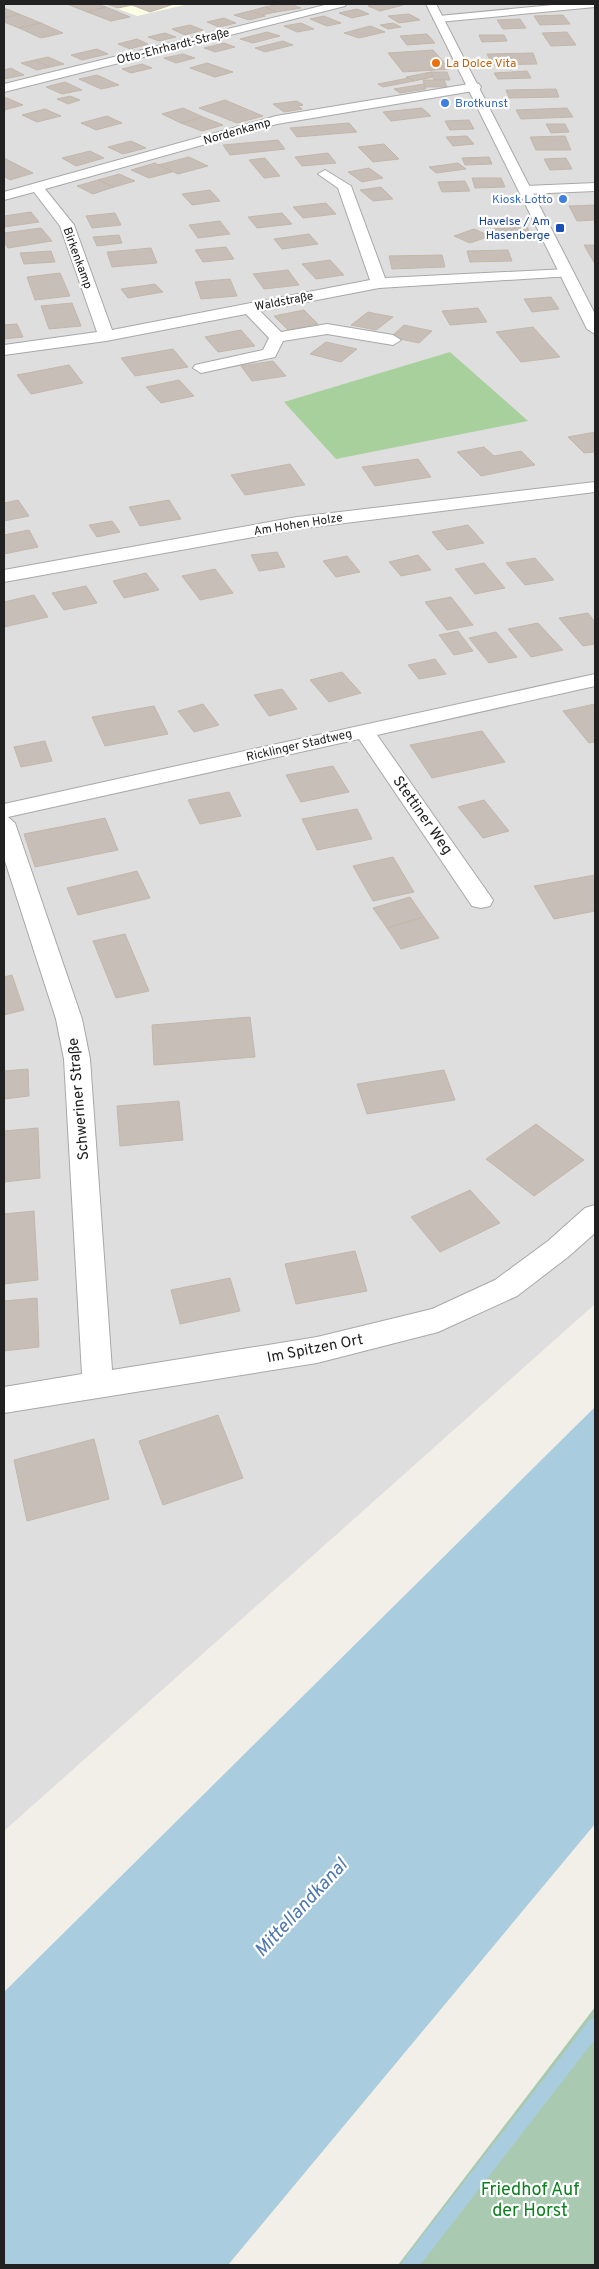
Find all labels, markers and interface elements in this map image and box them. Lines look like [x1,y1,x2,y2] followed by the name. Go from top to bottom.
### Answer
[115,25,231,69] street label: Otto-Ehrhardt-Straße
[446,56,516,72] place label: La Dolce Vita
[430,57,442,69] marker: La Dolce Vita
[455,96,508,112] place label: Brotkunst
[439,97,451,109] marker: Brotkunst
[202,115,273,149] street label: Nordenkamp
[492,192,553,208] place label: Kiosk Lotto
[557,193,569,205] marker: Kiosk Lotto
[479,214,550,244] place label: Havelse / Am Hasenberge
[554,222,566,234] marker: Havelse / Am Hasenberge
[59,225,96,292] street label: Birkenkamp
[254,288,315,315] street label: Waldstraße
[252,510,344,540] street label: Am Hohen Holze
[245,726,354,766] street label: Ricklinger Stadtweg
[388,773,456,859] street label: Stettiner Weg
[65,1037,94,1161] street label: Schweriner Straße
[266,1331,365,1368] street label: Im Spitzen Ort
[250,1853,354,1963] water label: Mittellandkanal
[481,2179,579,2223] park label: Friedhof Auf der Horst

